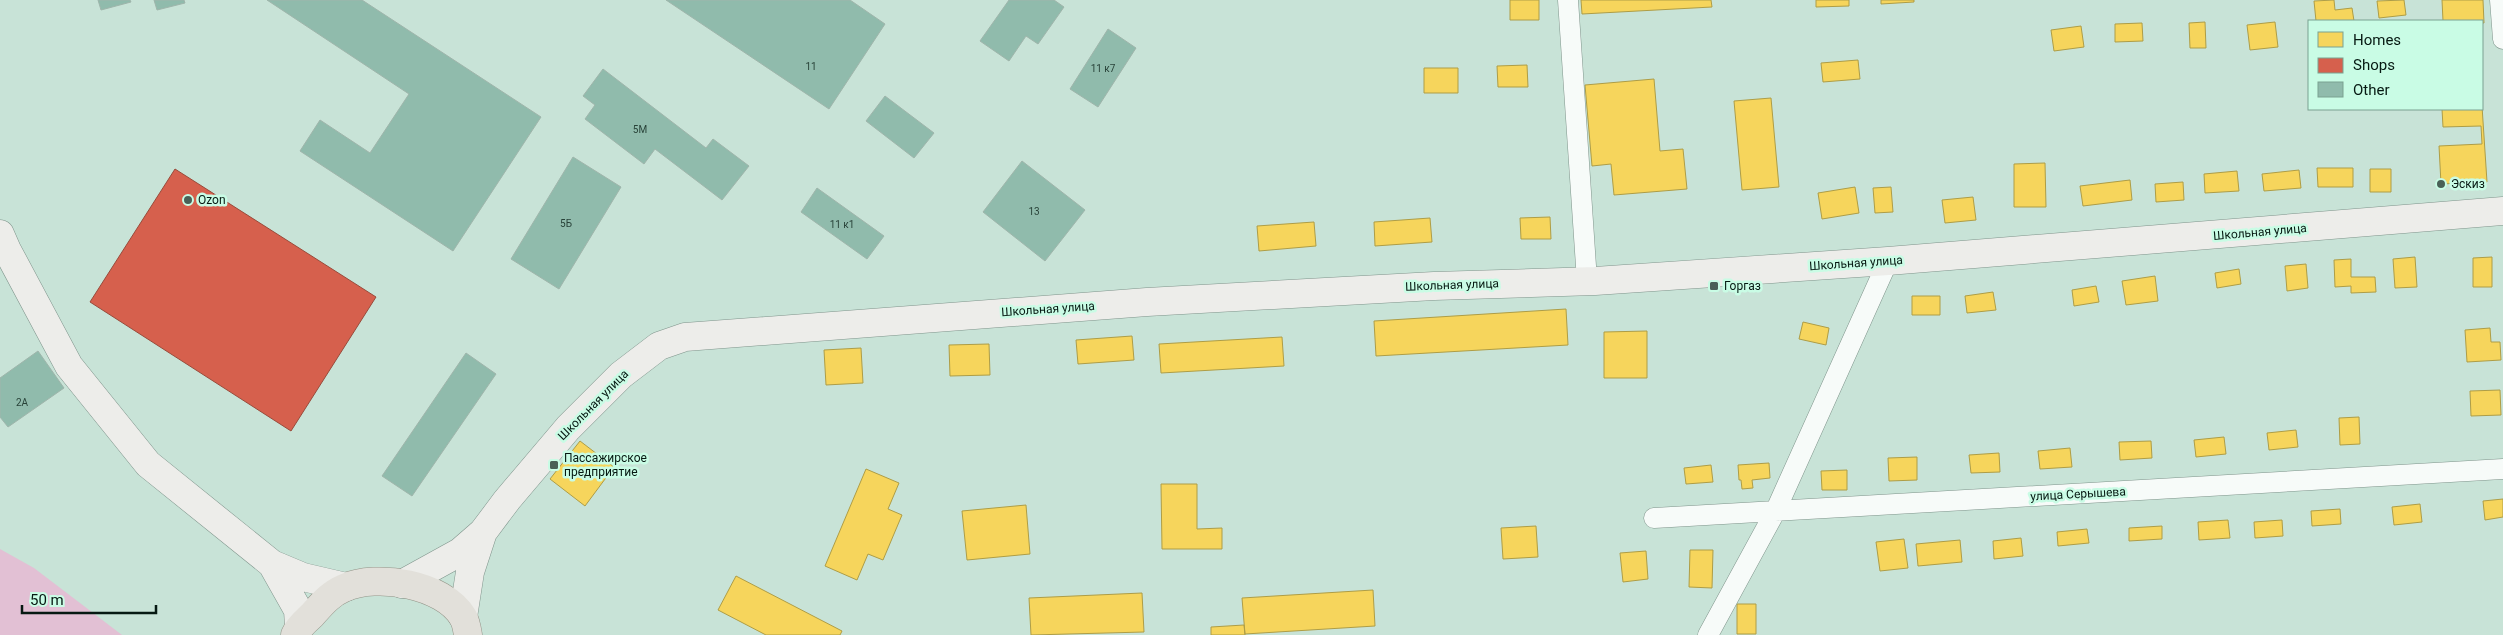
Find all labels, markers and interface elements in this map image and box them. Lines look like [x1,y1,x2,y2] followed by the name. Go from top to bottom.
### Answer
[2308,20,2483,110] legend
[2353,31,2401,49] text: Homes
[2353,56,2395,74] text: Shops
[805,61,817,72] house number: 11
[1091,63,1116,74] house number: 11 к7
[2353,81,2390,99] text: Other
[633,124,647,135] house number: 5М
[2451,177,2485,191] place label: Эскиз
[2435,178,2447,190] marker: Эскиз
[198,193,226,207] place label: Ozon
[182,194,194,206] marker: Ozon
[1028,206,1040,217] house number: 13
[560,218,572,229] house number: 5Б
[830,219,854,230] house number: 11 к1
[2213,221,2307,243] street label: Школьная улица
[1809,253,1903,273] street label: Школьная улица
[1405,276,1499,294] street label: Школьная улица
[1724,279,1761,293] place label: Горгаз
[1708,280,1720,292] marker: Горгаз
[1001,299,1095,319] street label: Школьная улица
[555,367,631,443] street label: Школьная улица
[16,397,29,408] house number: 2А
[564,451,647,479] place label: Пассажирское предприятие
[548,459,560,471] marker: Пассажирское предприятие
[2030,485,2126,503] street label: улица Серышева
[22,582,156,614] scale bar
[30,591,64,609] text: 50 m

